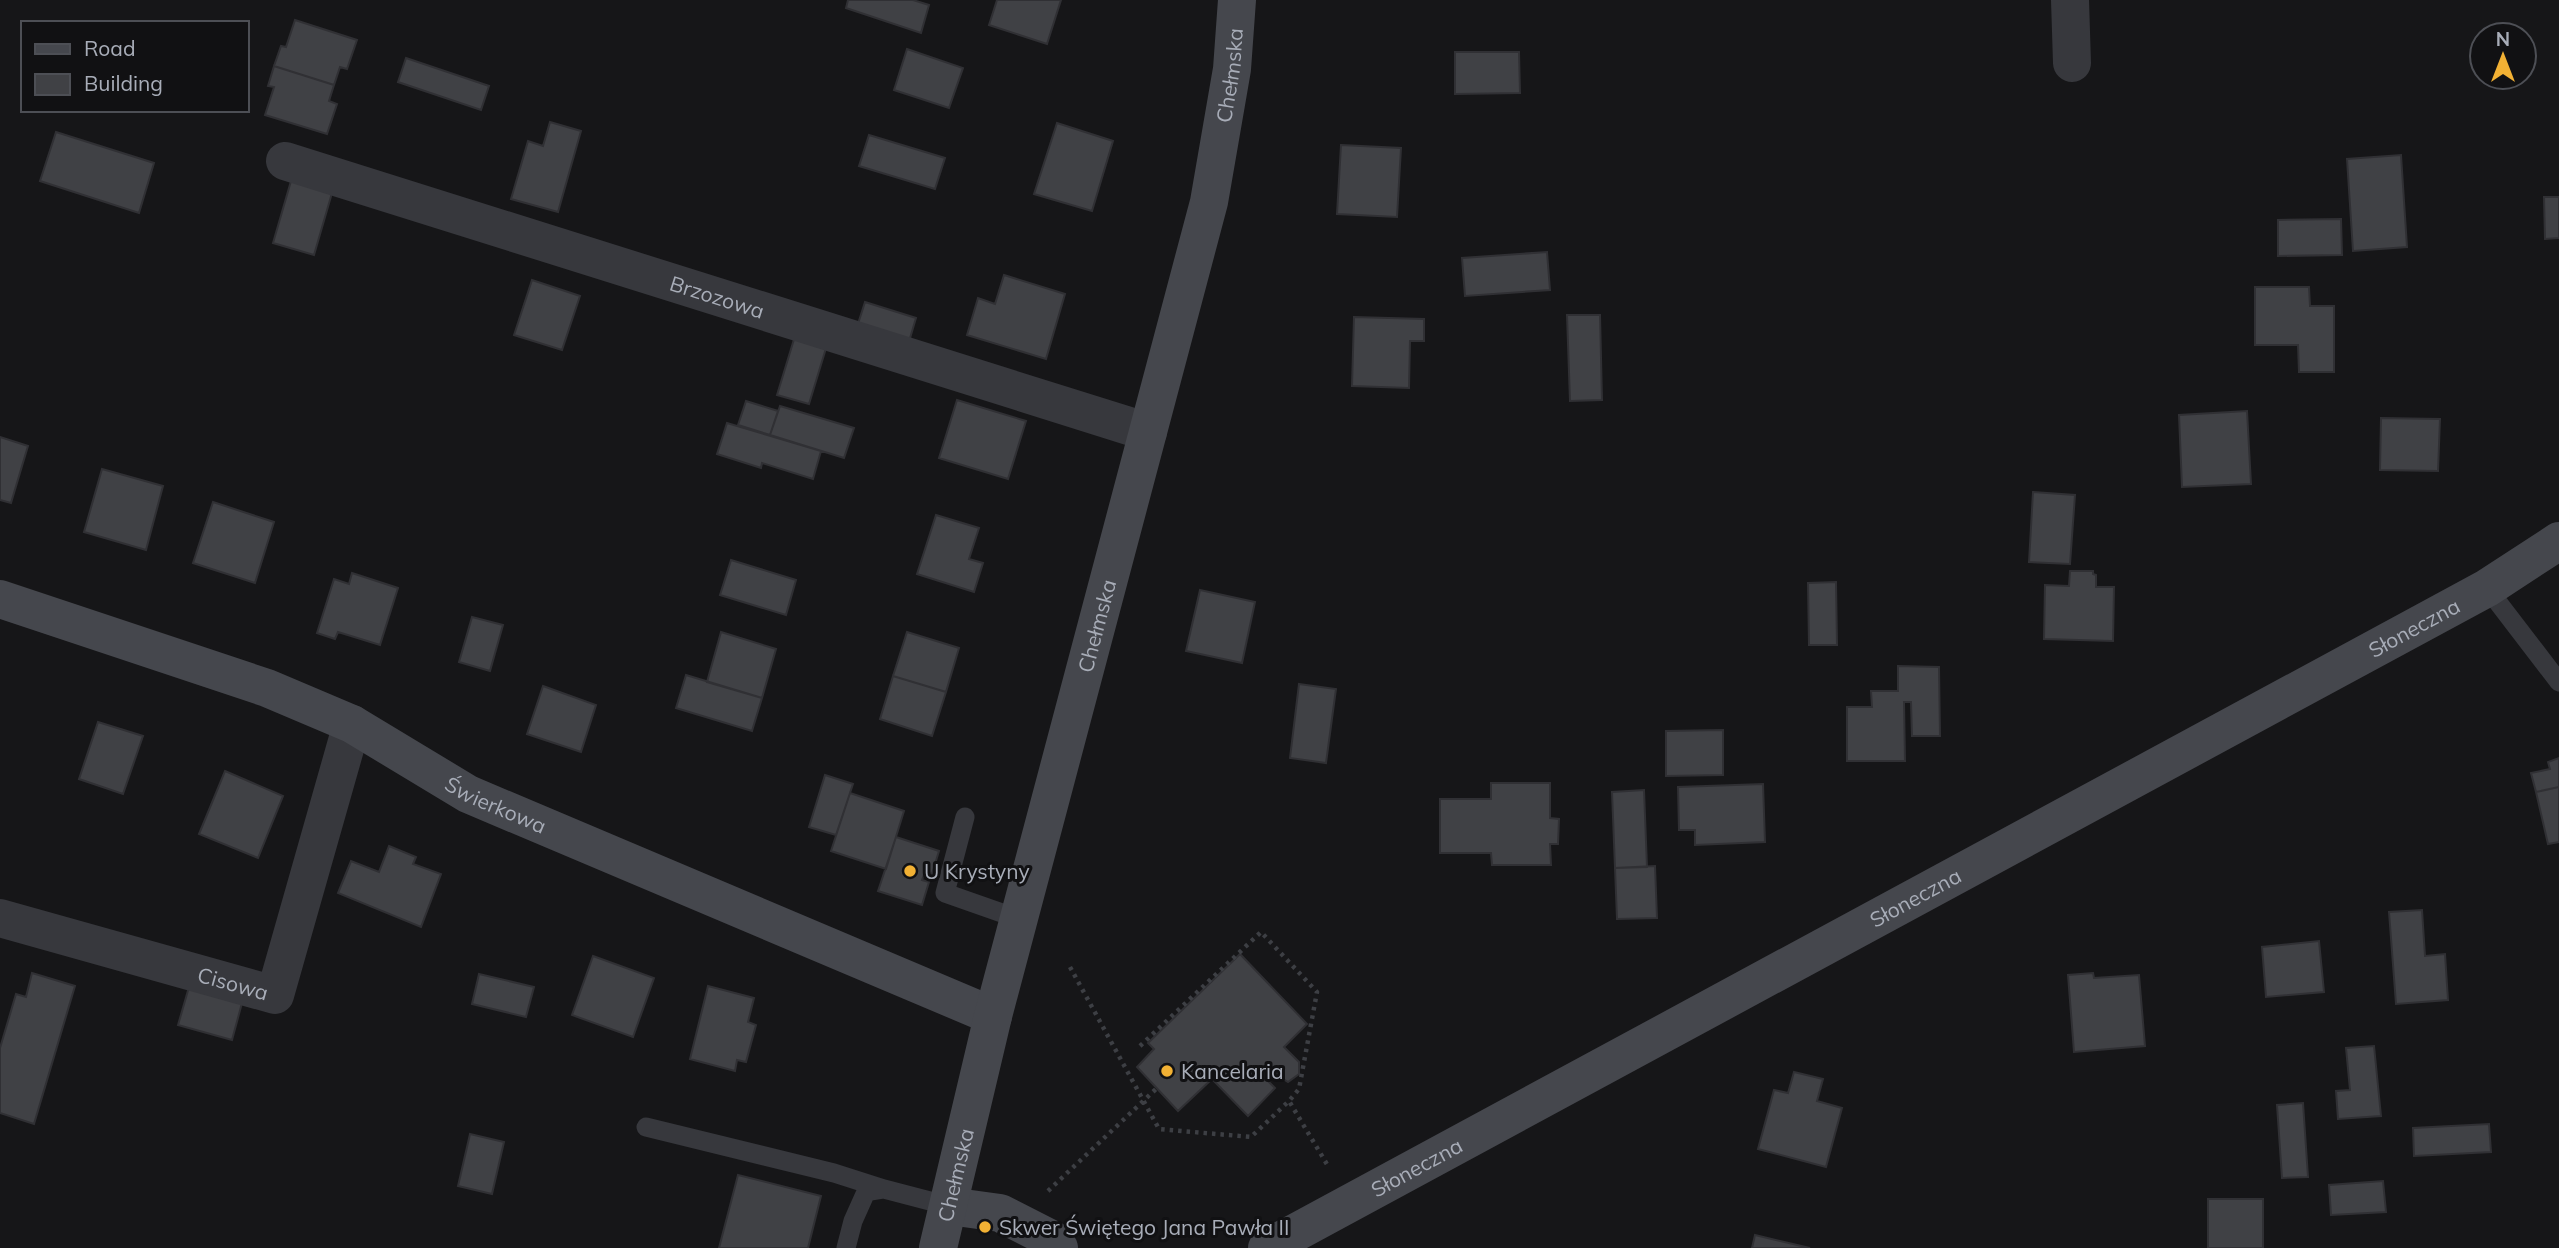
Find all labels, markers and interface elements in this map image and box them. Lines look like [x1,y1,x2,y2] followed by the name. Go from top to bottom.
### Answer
[21,21,248,112] legend
[2468,21,2538,91] north arrow
[1210,27,1248,125] street label: Chełmska
[2496,27,2510,51] text: N
[84,35,135,61] text: Road
[84,70,163,96] text: Building
[667,270,768,324] street label: Brzozowa
[1072,577,1121,675] street label: Chełmska
[2364,592,2464,663] street label: Słoneczna
[440,770,550,839] street label: Świerkowa
[924,858,1030,884] place label: U Krystyny
[1865,862,1965,933] street label: Słoneczna
[902,863,918,879] marker: U Krystyny
[195,961,271,1006] street label: Cisowa
[1181,1058,1284,1084] place label: Kancelaria
[1159,1063,1175,1079] marker: Kancelaria
[932,1126,979,1224] street label: Chełmska
[1366,1132,1467,1202] street label: Słoneczna
[999,1214,1289,1240] place label: Skwer Świętego Jana Pawła II
[977,1219,993,1235] marker: Skwer Świętego Jana Pawła II

